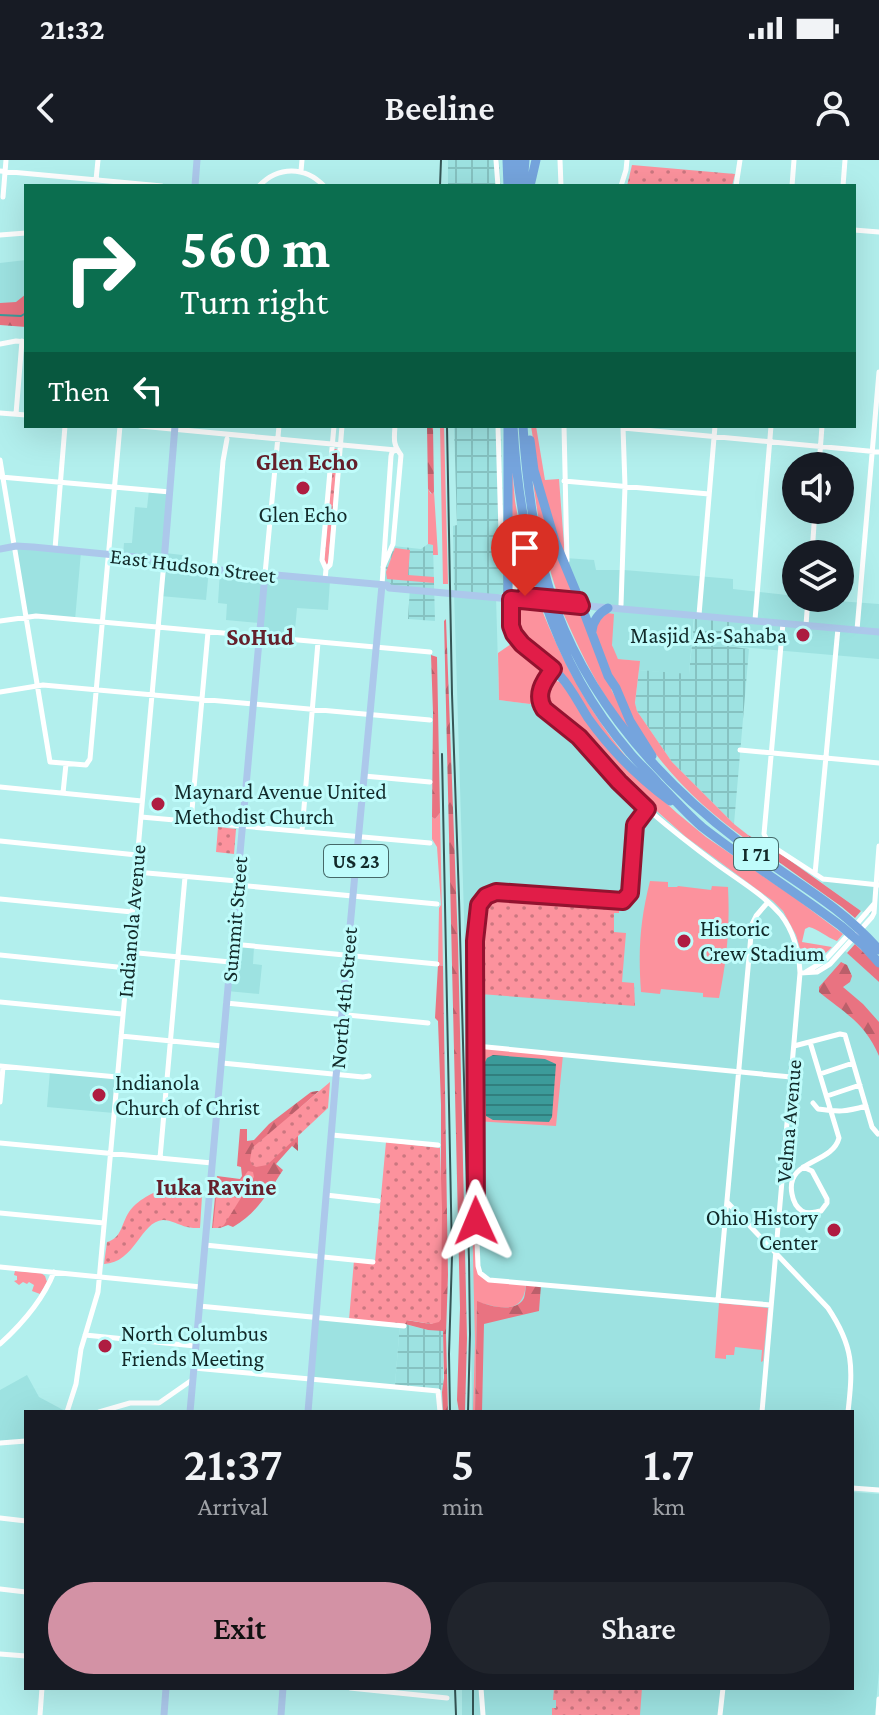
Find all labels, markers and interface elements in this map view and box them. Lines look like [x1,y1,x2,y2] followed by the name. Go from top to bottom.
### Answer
[40,12,105,45] text: 21:32
[24,86,68,130] icon: back
[811,86,855,130] icon: person
[384,88,495,128] text: Beeline
[48,216,152,320] icon: right
[180,217,330,279] text: 560 m
[180,282,328,322] text: Turn right
[126,368,170,412] icon: left
[48,374,110,407] text: Then
[256,448,358,475] district label: Glen Echo
[782,452,854,612] map controls
[782,452,854,524] button: sound
[294,479,312,497] marker: Glen Echo
[258,502,348,527] place label: Glen Echo
[491,514,559,596] pin
[503,526,547,570] icon: arrive
[782,540,854,612] button: layers
[109,543,278,588] street label: East Hudson Street
[226,623,294,650] district label: SoHud
[630,623,787,648] place label: Masjid As-Sahaba
[794,626,812,644] marker: Masjid As-Sahaba
[174,779,387,829] place label: Maynard Avenue United Methodist Church
[149,795,167,813] marker: Maynard Avenue United Methodist Church
[734,838,778,870] road number: I 71
[112,843,151,999] street label: Indianola Avenue
[324,845,388,877] road number: US 23
[217,854,253,983] street label: Summit Street
[700,916,825,966] place label: Historic Crew Stadium
[325,925,362,1070] street label: North 4th Street
[675,932,693,950] marker: Historic Crew Stadium
[771,1058,806,1184] street label: Velma Avenue
[115,1070,260,1120] place label: Indianola Church of Christ
[90,1086,108,1104] marker: Indianola Church of Christ
[156,1173,276,1200] district label: Iuka Ravine
[434,1179,518,1263] position arrow
[706,1205,819,1255] place label: Ohio History Center
[825,1221,843,1239] marker: Ohio History Center
[121,1321,268,1371] place label: North Columbus Friends Meeting
[96,1337,114,1355] marker: North Columbus Friends Meeting
[184,1437,282,1490] text: 21:37
[451,1437,474,1490] text: 5
[643,1437,694,1490] text: 1.7
[198,1492,268,1521] text: Arrival
[442,1492,484,1521] text: min
[652,1492,685,1521] text: km
[48,1582,431,1674] button: Exit
[447,1582,830,1674] button: Share

